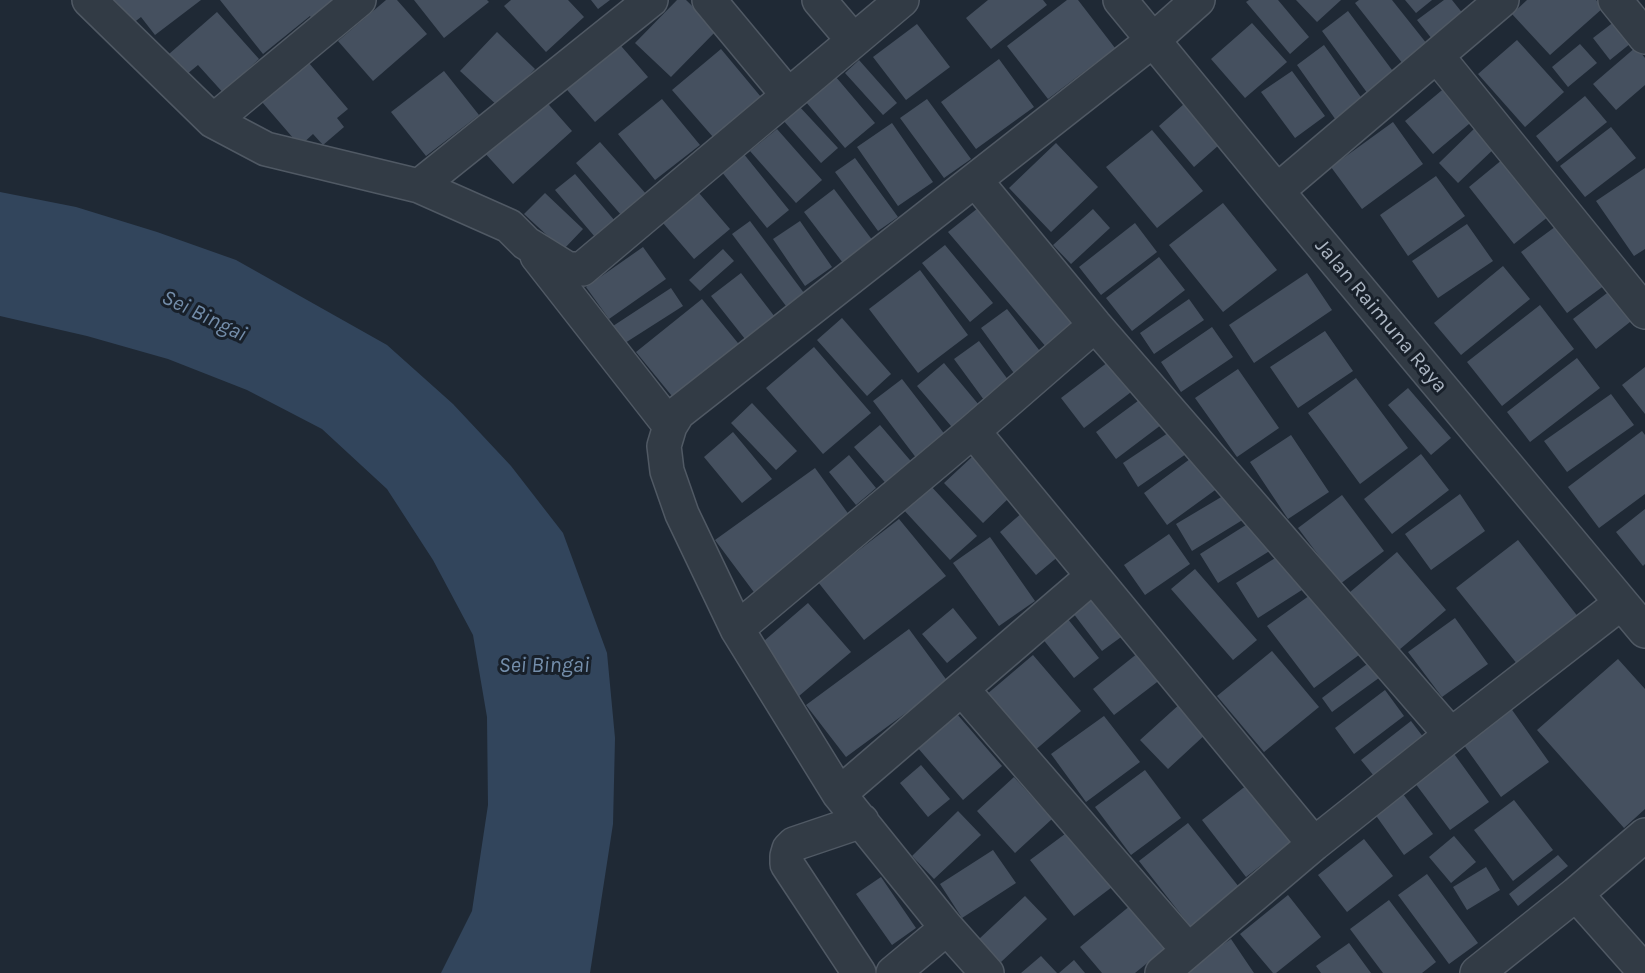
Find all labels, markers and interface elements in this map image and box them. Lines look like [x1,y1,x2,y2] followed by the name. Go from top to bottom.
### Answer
[1309,234,1453,398] street label: Jalan Raimuna Raya
[157,284,251,348] water label: Sei Bingai
[498,653,590,679] water label: Sei Bingai

